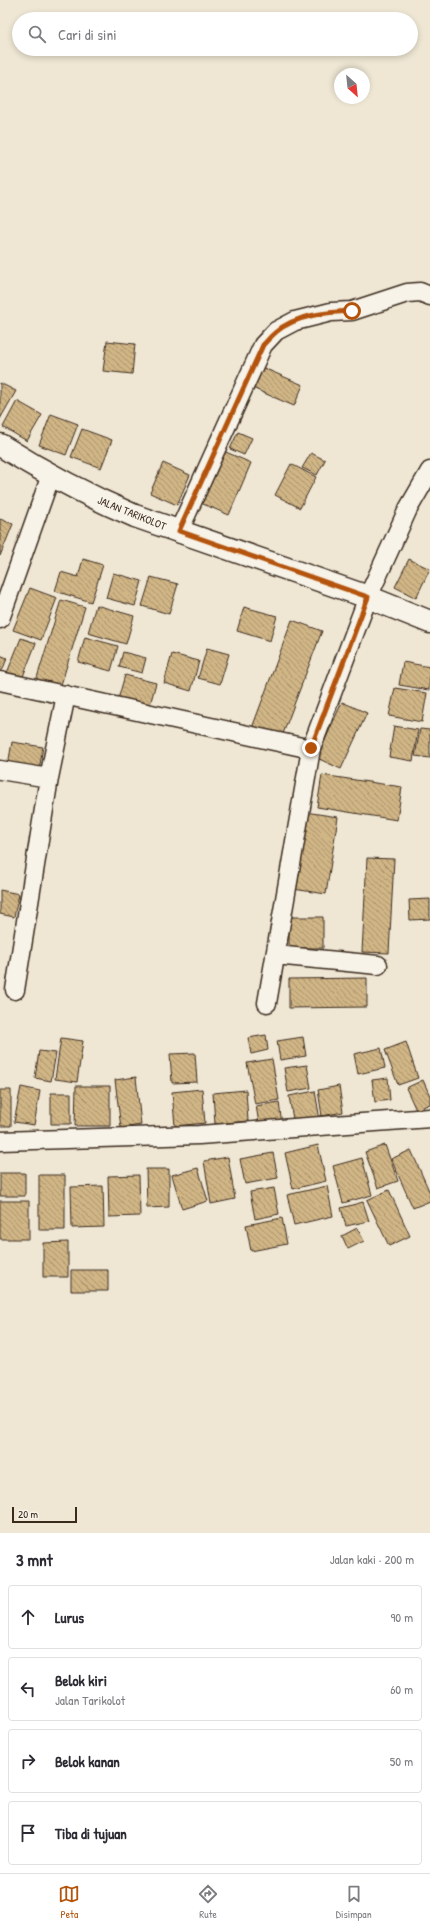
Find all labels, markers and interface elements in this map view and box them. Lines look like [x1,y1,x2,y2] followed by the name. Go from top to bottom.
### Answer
[12,12,418,56] search box
[26,23,48,45] icon: search
[58,24,117,45] text: Cari di sini
[334,68,370,104] north arrow
[343,302,361,320] route start
[96,493,169,533] street label: JALAN TARIKOLOT
[302,739,320,757] route end
[12,1505,77,1524] scale bar
[18,1507,38,1521] text: 20 m
[16,1548,53,1571] text: 3 mnt
[330,1550,414,1568] text: Jalan kaki · 200 m
[17,1606,39,1628] icon: ahead
[55,1607,84,1628] text: Lurus
[391,1608,413,1626] text: 90 m
[55,1670,107,1691] text: Belok kiri
[17,1678,39,1700] icon: left
[390,1680,413,1698] text: 60 m
[55,1691,125,1709] text: Jalan Tarikolot
[17,1750,39,1772] icon: right
[55,1751,120,1772] text: Belok kanan
[390,1752,413,1770] text: 50 m
[17,1822,39,1844] icon: arrive
[55,1823,127,1844] text: Tiba di tujuan
[58,1883,80,1921] tab: Peta
[197,1883,219,1921] tab: Rute
[336,1883,372,1921] tab: Disimpan

